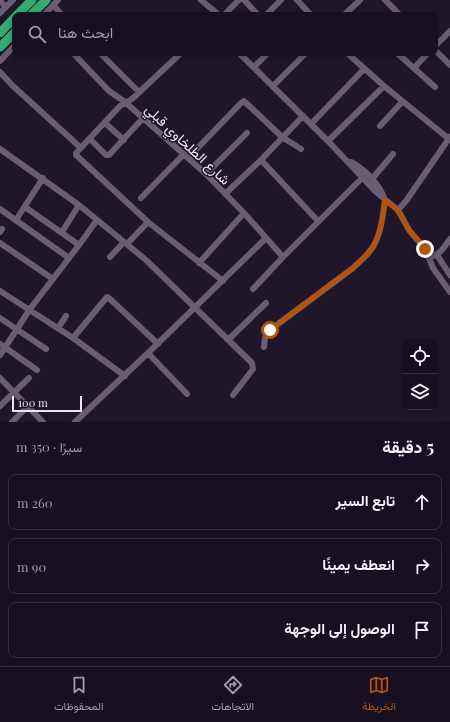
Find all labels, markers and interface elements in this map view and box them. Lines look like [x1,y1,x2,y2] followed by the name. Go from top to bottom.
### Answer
[12,12,438,56] search box
[58,22,113,42] text: ابحث هنا
[26,23,48,45] icon: search
[139,99,235,191] street label: شارع الطلخاوي قبلي
[416,240,434,258] route end
[261,321,279,339] route start
[402,338,438,410] map controls
[402,338,438,374] button: locate
[402,374,438,410] button: layers
[12,394,82,413] scale bar
[18,395,48,410] text: 100 m
[382,435,434,457] text: 5 دقيقة
[16,438,82,455] text: سيرًا · 350 m
[336,490,395,510] text: تابع السير
[411,491,433,513] icon: ahead
[17,494,53,511] text: 260 m
[322,554,395,574] text: انعطف يمينًا
[411,555,433,577] icon: right
[17,558,46,575] text: 90 m
[284,618,395,638] text: الوصول إلى الوجهة
[411,619,433,641] icon: arrive
[54,674,104,716] tab: المحفوظات
[211,674,254,716] tab: الاتجاهات
[362,674,396,716] tab: الخريطة

